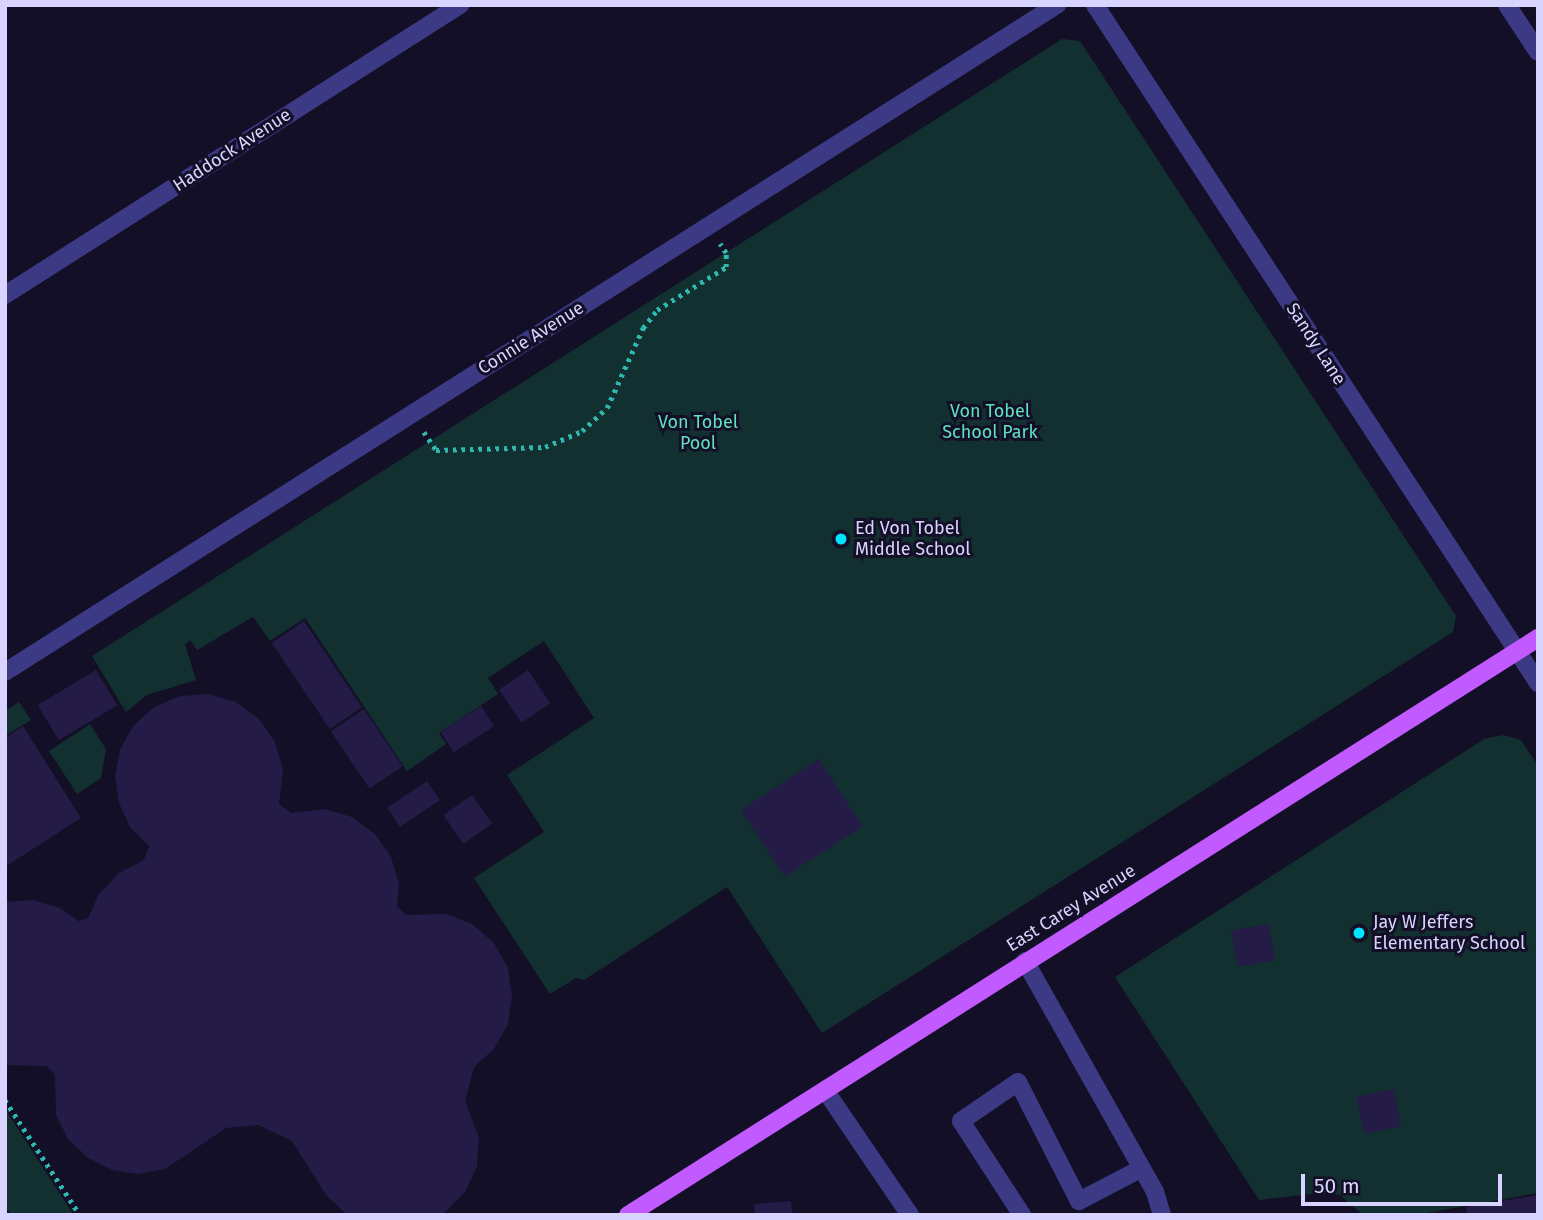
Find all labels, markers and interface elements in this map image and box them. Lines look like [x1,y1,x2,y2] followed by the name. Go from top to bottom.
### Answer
[169,104,295,196] street label: Haddock Avenue
[474,297,588,379] street label: Connie Avenue
[1281,299,1351,389] street label: Sandy Lane
[942,401,1038,444] park label: Von Tobel School Park
[658,412,738,454] park label: Von Tobel Pool
[855,518,971,560] place label: Ed Von Tobel Middle School
[833,531,849,547] marker: Ed Von Tobel Middle School
[1003,860,1139,956] street label: East Carey Avenue
[1373,912,1525,954] place label: Jay W Jeffers Elementary School
[1351,925,1367,941] marker: Jay W Jeffers Elementary School
[1305,1160,1506,1204] scale bar
[1314,1173,1360,1199] text: 50 m

